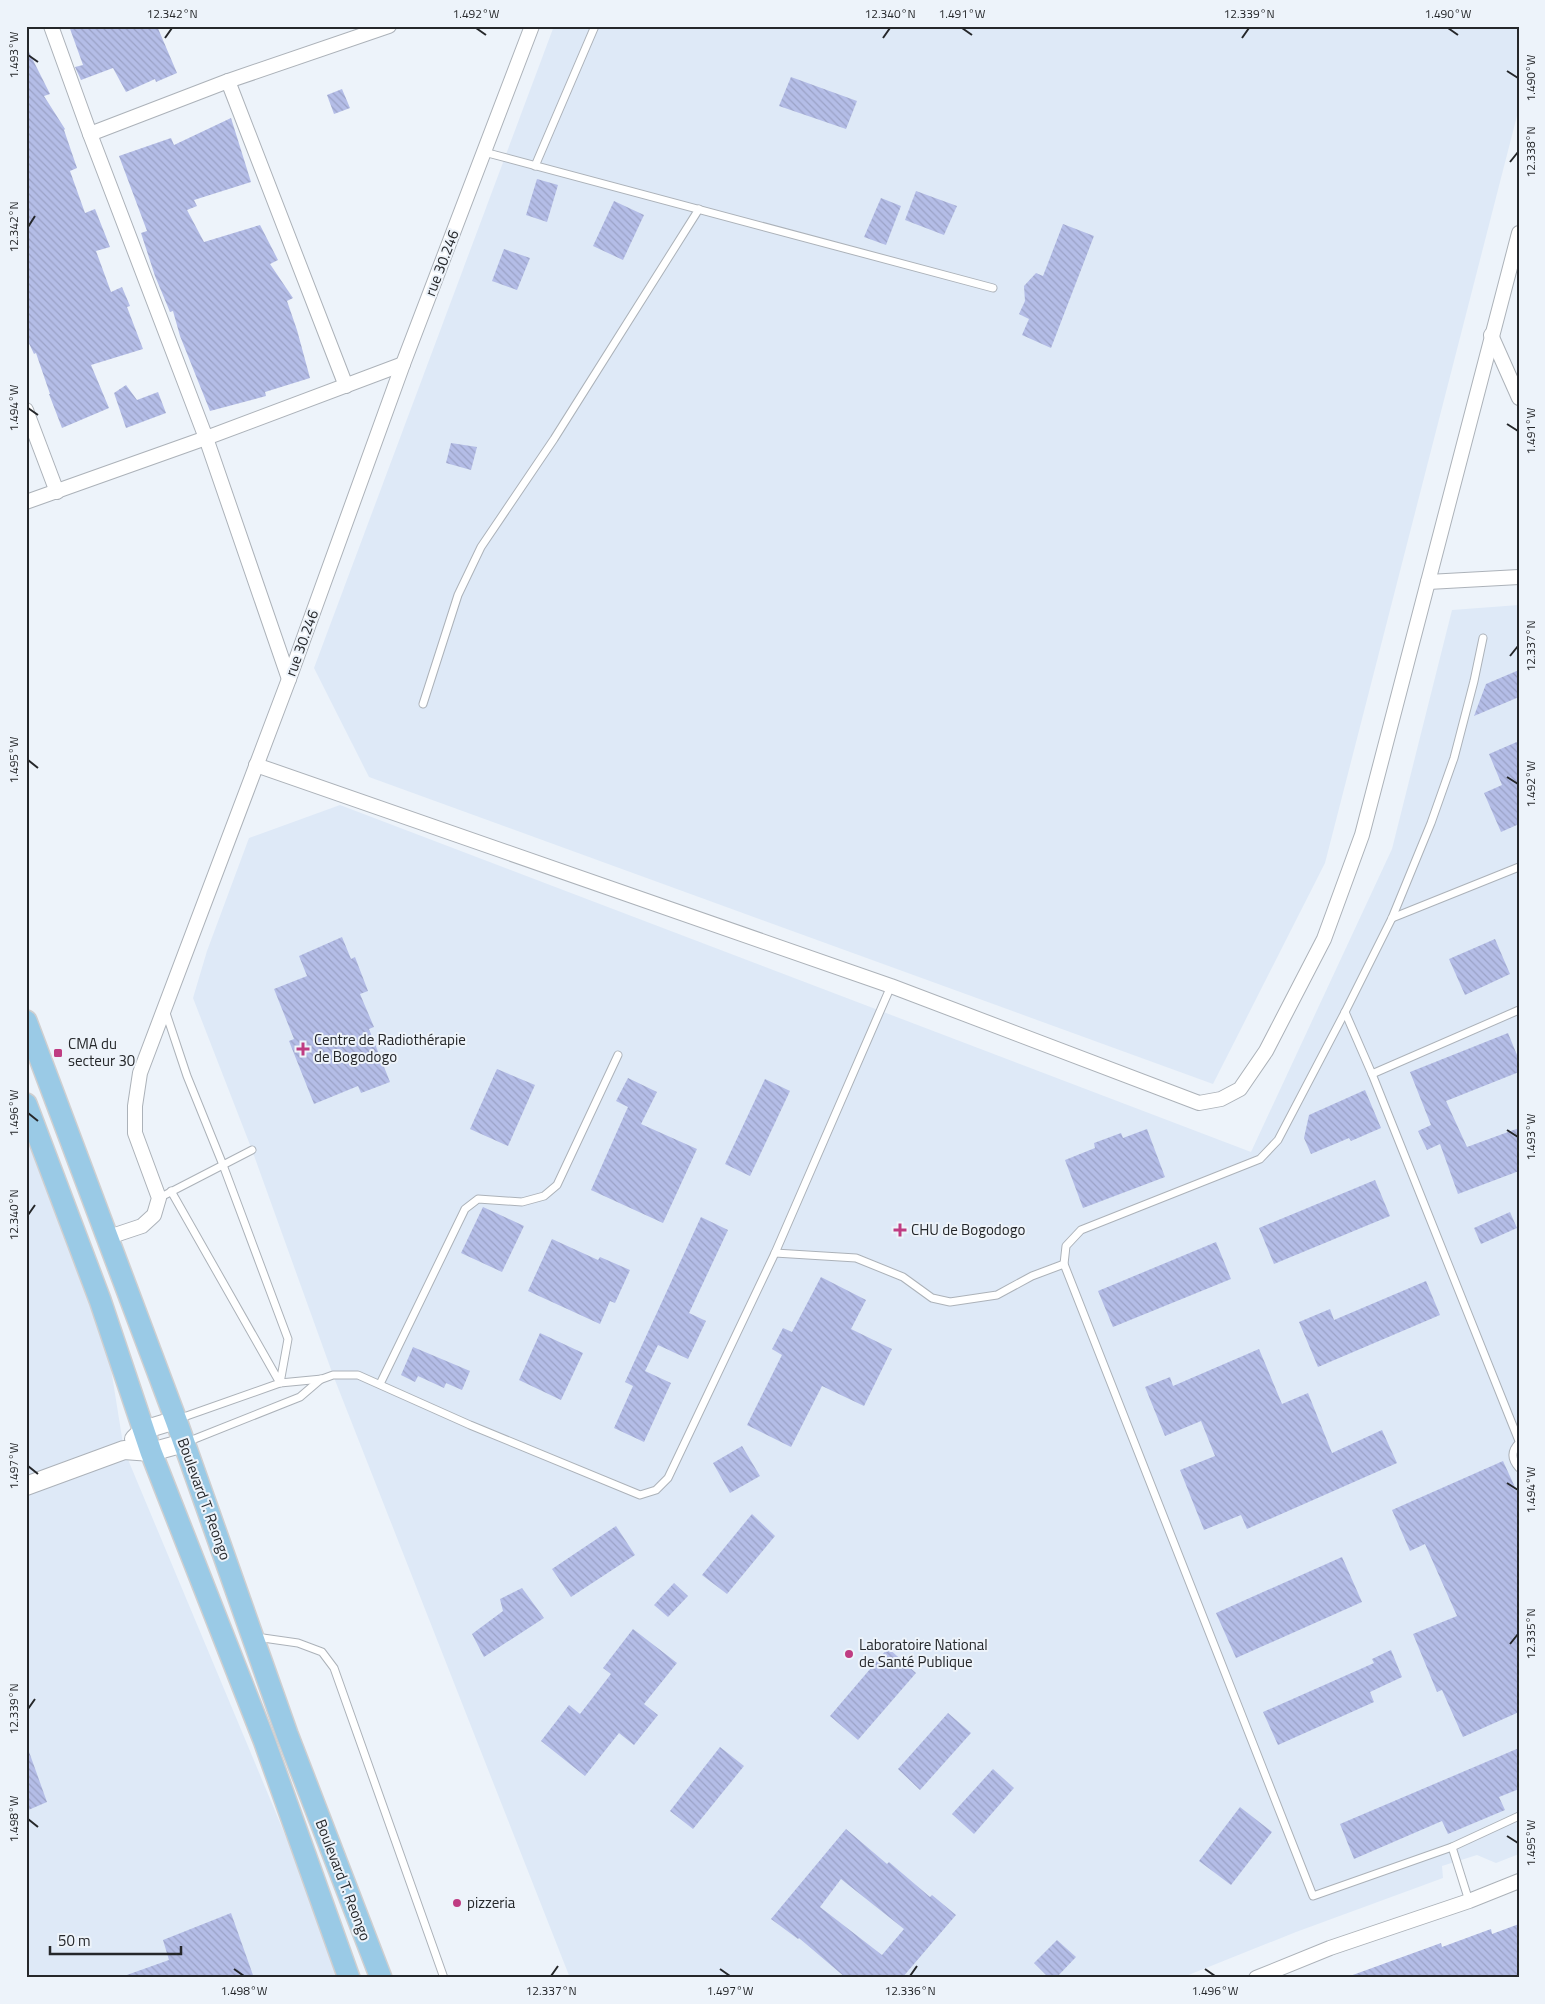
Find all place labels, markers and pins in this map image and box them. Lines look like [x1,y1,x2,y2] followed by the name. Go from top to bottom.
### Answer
[314,1028,466,1068] place label: Centre de Radiothérapie de Bogodogo
[68,1032,135,1072] place label: CMA du secteur 30
[296,1042,310,1056] marker: Centre de Radiothérapie de Bogodogo
[52,1047,64,1059] marker: CMA du secteur 30
[911,1218,1025,1241] place label: CHU de Bogodogo
[893,1223,907,1237] marker: CHU de Bogodogo
[859,1633,988,1673] place label: Laboratoire National de Santé Publique
[843,1648,855,1660] marker: Laboratoire National de Santé Publique
[467,1891,516,1914] place label: pizzeria
[451,1897,463,1909] marker: pizzeria

